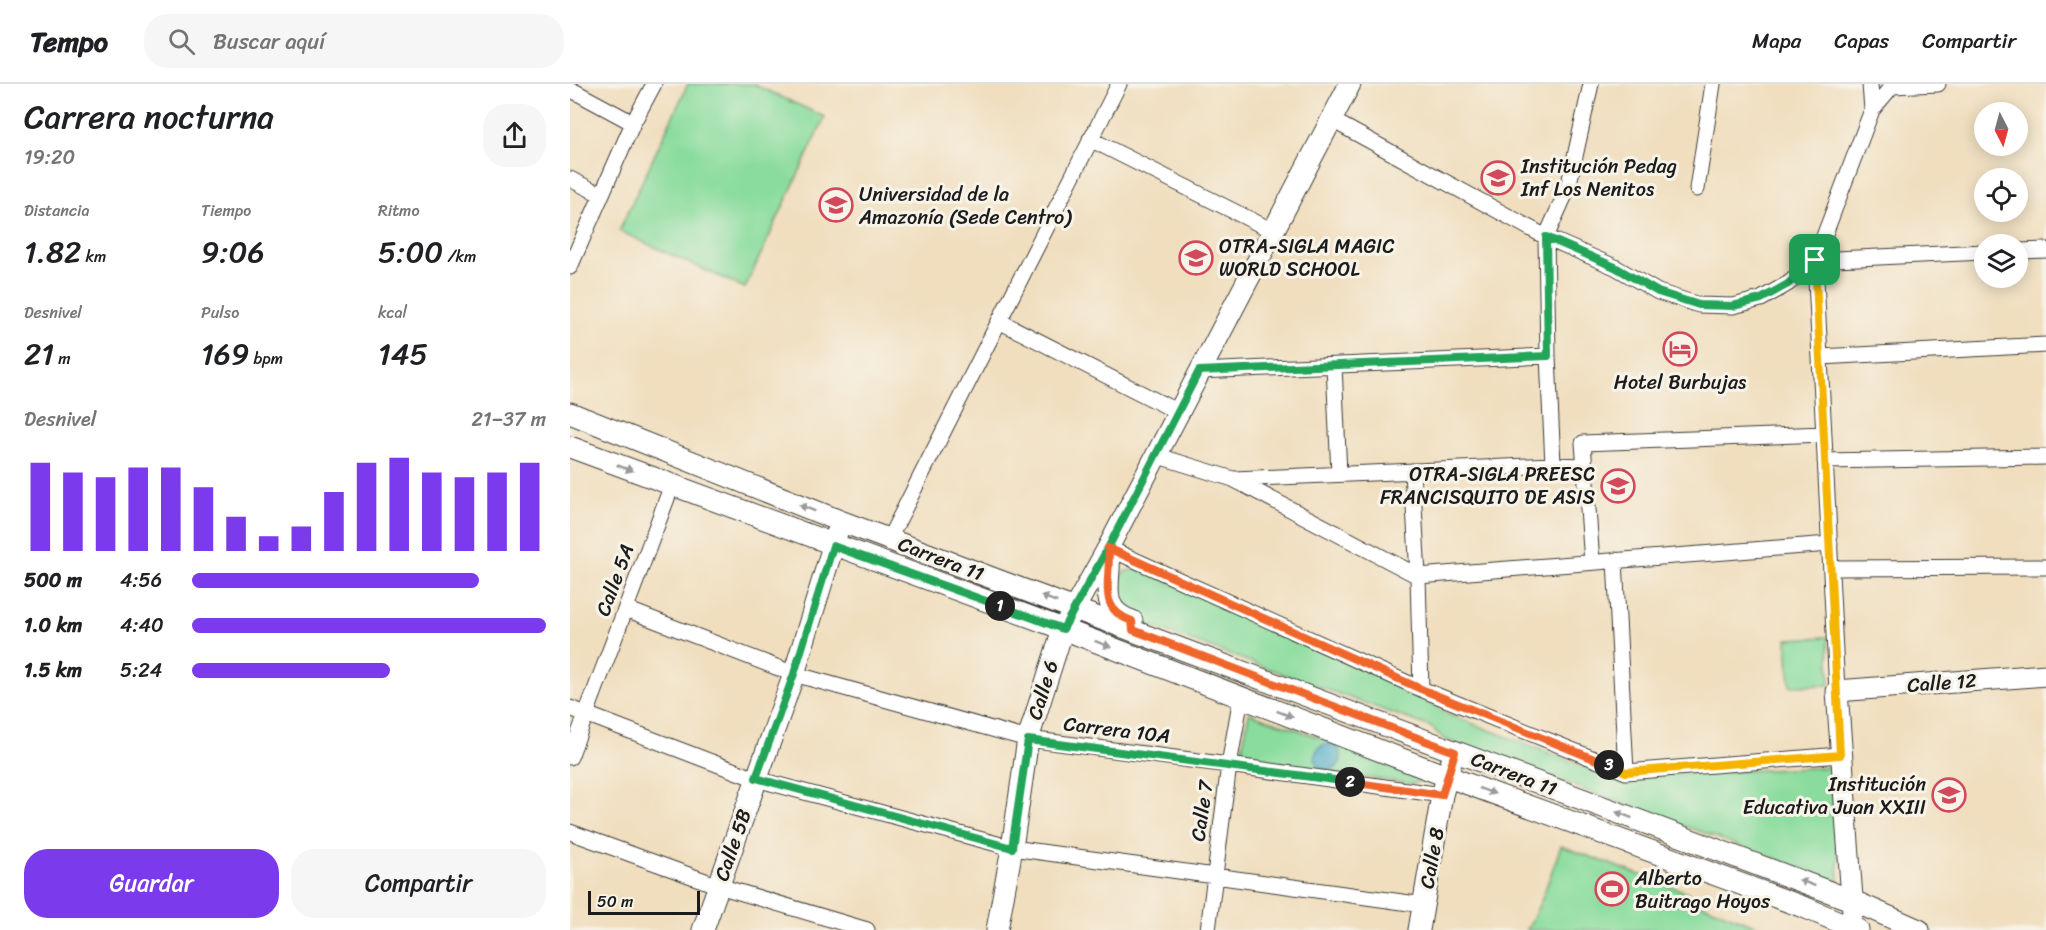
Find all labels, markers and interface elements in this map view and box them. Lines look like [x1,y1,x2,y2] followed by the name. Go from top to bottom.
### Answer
[144,14,564,68] search box
[30,17,108,66] text: Tempo
[213,22,325,61] text: Buscar aquí
[1752,22,1801,60] text: Mapa
[1834,22,1889,60] text: Capas
[1922,22,2016,60] text: Compartir
[165,25,198,58] icon: search
[24,88,274,146] text: Carrera nocturna
[1974,102,2028,156] north arrow
[1974,102,2028,288] map controls
[483,104,546,167] button: share
[24,140,75,175] text: 19:20
[1520,149,1677,207] place label: Institución Pedag Inf Los Nenitos
[1480,160,1516,196] school or university icon: Institución Pedag Inf Los Nenitos
[1974,168,2028,222] button: locate
[858,177,1072,235] place label: Universidad de la Amazonía (Sede Centro)
[818,187,854,223] school or university icon: Universidad de la Amazonía (Sede Centro)
[24,196,90,225] text: Distancia
[201,196,251,225] text: Tiempo
[378,196,420,225] text: Ritmo
[24,225,81,279] text: 1.82
[201,225,264,279] text: 9:06
[378,225,443,279] text: 5:00
[1219,229,1395,287] place label: OTRA-SIGLA MAGIC WORLD SCHOOL
[1789,234,1840,285] pin
[1974,234,2028,288] button: layers
[1178,240,1214,276] school or university icon: OTRA-SIGLA MAGIC WORLD SCHOOL
[81,242,106,271] text: km
[443,242,476,271] text: /km
[1798,243,1831,276] icon: arrive
[24,298,82,327] text: Desnivel
[201,298,239,327] text: Pulso
[378,298,407,327] text: kcal
[24,327,54,381] text: 21
[201,327,249,381] text: 169
[378,327,428,381] text: 145
[1662,331,1698,367] hotel icon: Hotel Burbujas
[54,344,71,373] text: m
[249,344,283,373] text: bpm
[1614,365,1747,400] place label: Hotel Burbujas
[24,402,96,437] text: Desnivel
[472,402,546,437] text: 21–37 m
[1380,457,1595,515] place label: OTRA-SIGLA PREESC FRANCISQUITO DE ASIS
[616,464,634,474] one-way arrow
[1600,468,1636,504] school or university icon: OTRA-SIGLA PREESC FRANCISQUITO DE ASIS
[798,503,816,513] one-way arrow
[893,527,989,591] street label: Carrera 11
[586,539,644,621] street label: Calle 5A
[24,563,82,598] text: 500 m
[120,563,162,598] text: 4:56
[985,591,1015,621] pin: 1
[997,591,1003,620] text: 1
[1039,594,1057,604] one-way arrow
[24,608,82,643] text: 1.0 km
[120,608,164,643] text: 4:40
[1094,640,1112,650] one-way arrow
[24,653,82,688] text: 1.5 km
[120,653,162,688] text: 5:24
[1017,656,1069,724] street label: Calle 6
[1906,663,1978,703] street label: Calle 12
[1062,706,1172,754] street label: Carrera 10A
[1277,709,1295,719] one-way arrow
[1466,742,1562,806] street label: Carrera 11
[1594,750,1624,780] pin: 3
[1605,750,1613,779] text: 3
[1335,767,1365,797] pin: 2
[1345,767,1355,796] text: 2
[1743,767,1926,825] place label: Institución Educativa Juan XXIII
[1180,777,1224,844] street label: Calle 7
[1931,777,1967,813] school or university icon: Institución Educativa Juan XXIII
[1478,787,1496,796] one-way arrow
[704,804,762,886] street label: Calle 5B
[1615,810,1633,820] one-way arrow
[1409,825,1455,891] street label: Calle 8
[24,849,279,918] button: Guardar
[291,849,546,918] button: Compartir
[1634,861,1771,919] place label: Alberto Buitrago Hoyos
[1594,871,1630,907] sports icon: Alberto Buitrago Hoyos
[1798,878,1816,888] one-way arrow
[597,887,633,916] text: 50 m
[588,888,700,916] scale bar

